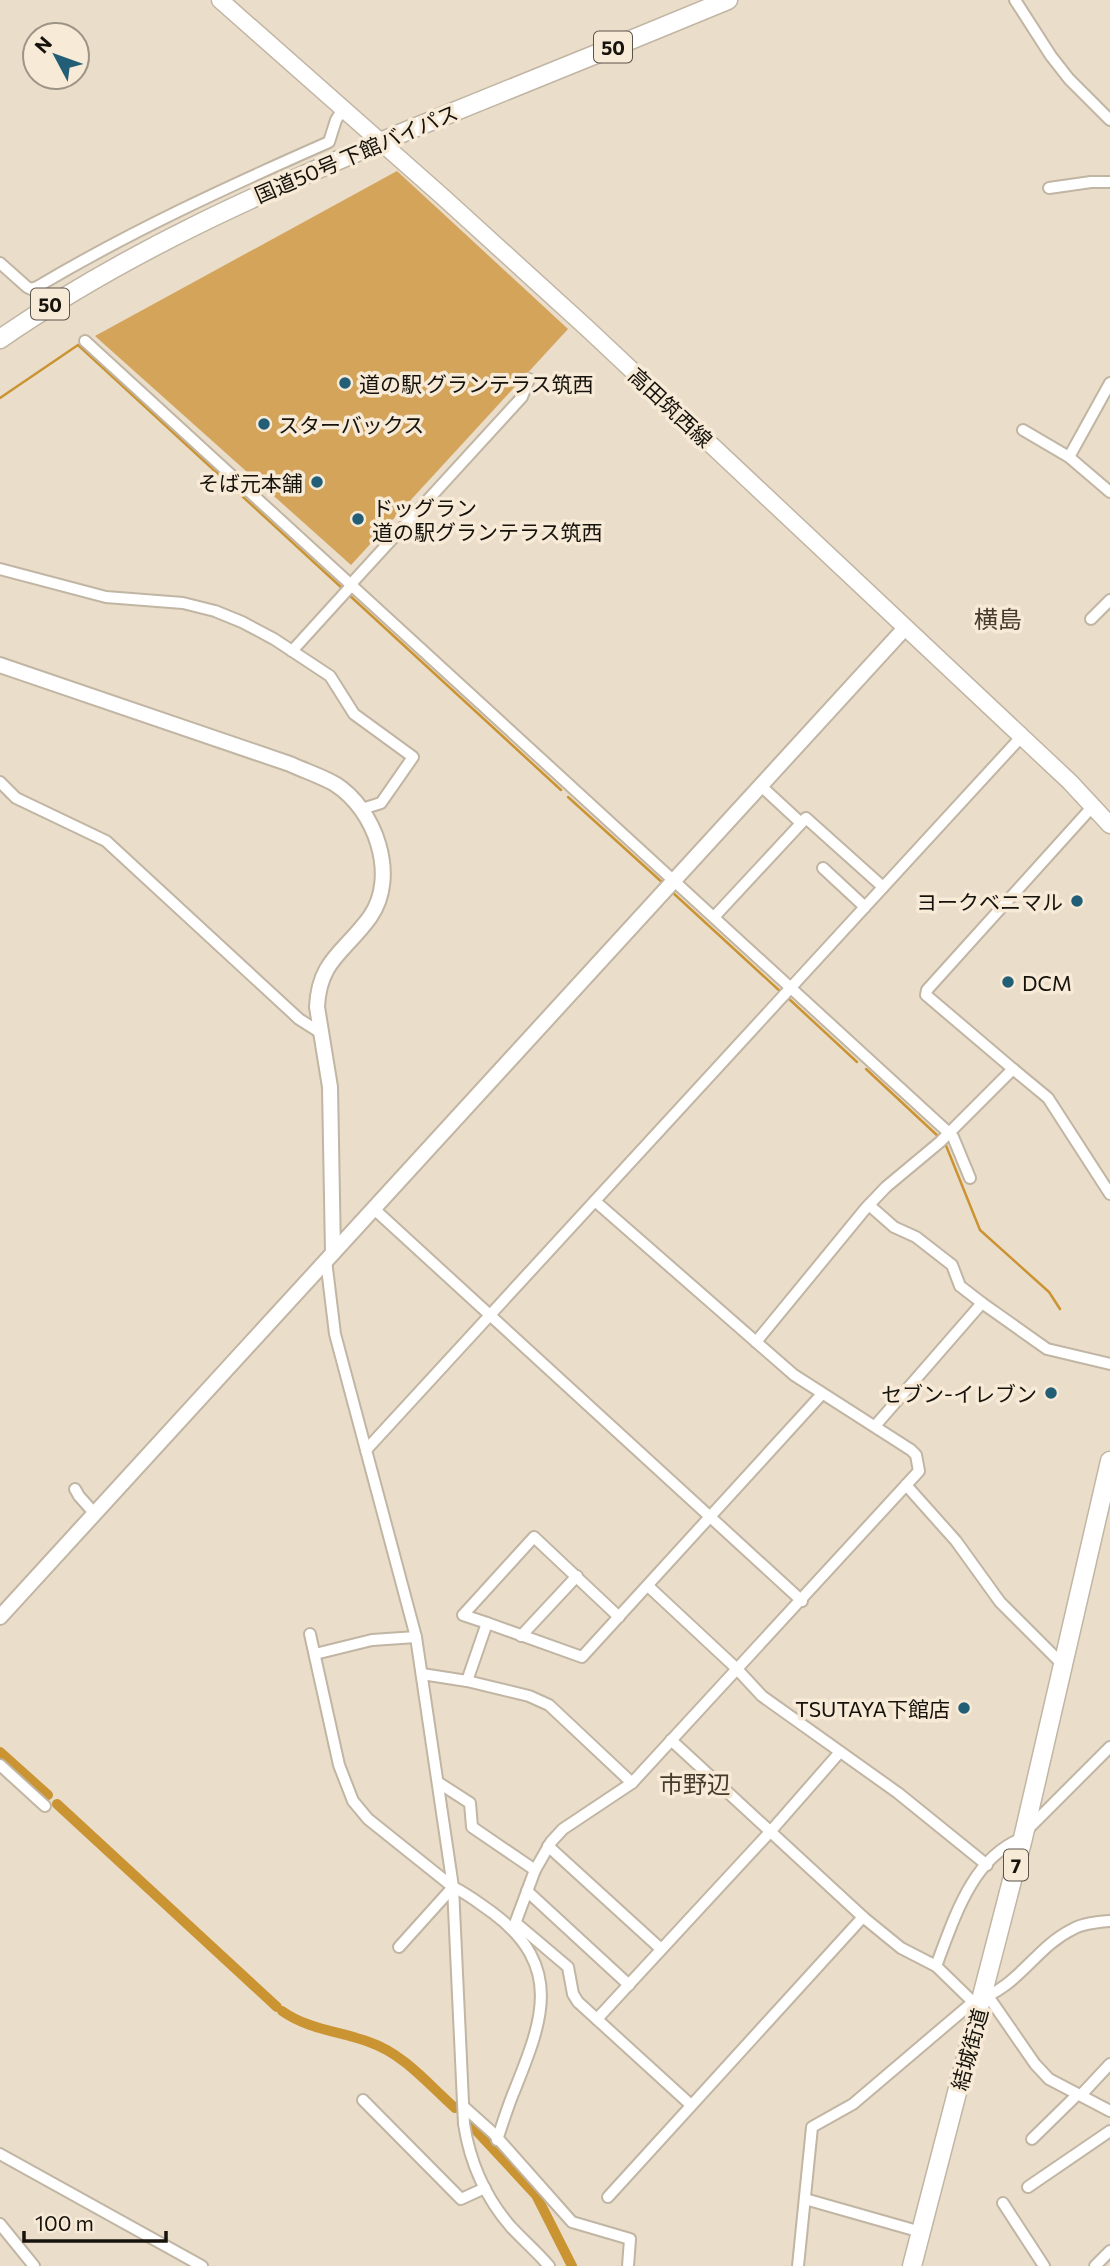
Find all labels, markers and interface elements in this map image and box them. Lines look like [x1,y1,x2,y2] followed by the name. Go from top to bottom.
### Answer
[21,21,91,91] north arrow
[29,32,56,57] text: N
[594,32,632,62] road number: 50
[251,99,461,207] street label: 国道50号 下館バイパス
[31,288,69,320] road number: 50
[624,362,718,452] street label: 高田筑西線
[359,371,594,396] place label: 道の駅 グランテラス筑西
[337,375,353,391] marker: 道の駅 グランテラス筑西
[278,412,424,437] place label: スターバックス
[256,416,272,432] marker: スターバックス
[198,470,303,495] place label: そば元本舗
[309,474,325,490] marker: そば元本舗
[372,495,603,544] place label: ドッグラン 道の駅グランテラス筑西
[350,511,366,527] marker: ドッグラン 道の駅グランテラス筑西
[974,604,1022,633] district label: 横島
[916,889,1063,914] place label: ヨークベニマル
[1069,893,1085,909] marker: ヨークベニマル
[1022,970,1072,995] place label: DCM
[1000,974,1016,990] marker: DCM
[881,1381,1037,1406] place label: セブン-イレブン
[1043,1385,1059,1401] marker: セブン-イレブン
[795,1696,950,1721] place label: TSUTAYA下館店
[956,1700,972,1716] marker: TSUTAYA下館店
[659,1769,731,1798] district label: 市野辺
[1004,1850,1028,1881] road number: 7
[946,2005,992,2093] street label: 結城街道
[24,2200,166,2244] scale bar
[35,2210,94,2235] text: 100 m

